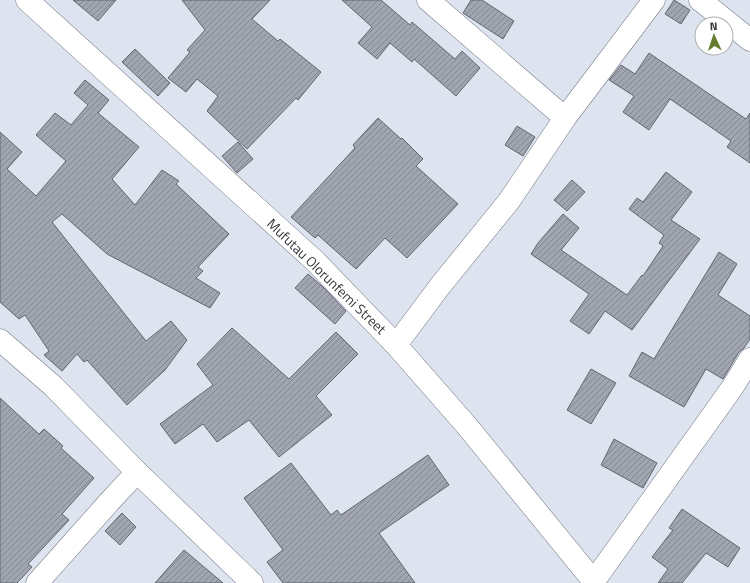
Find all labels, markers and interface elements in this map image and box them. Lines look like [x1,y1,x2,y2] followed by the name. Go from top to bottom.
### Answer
[694,16,734,56] north arrow
[709,18,718,34] text: N
[263,213,392,339] street label: Mufutau Olorunfemi Street

